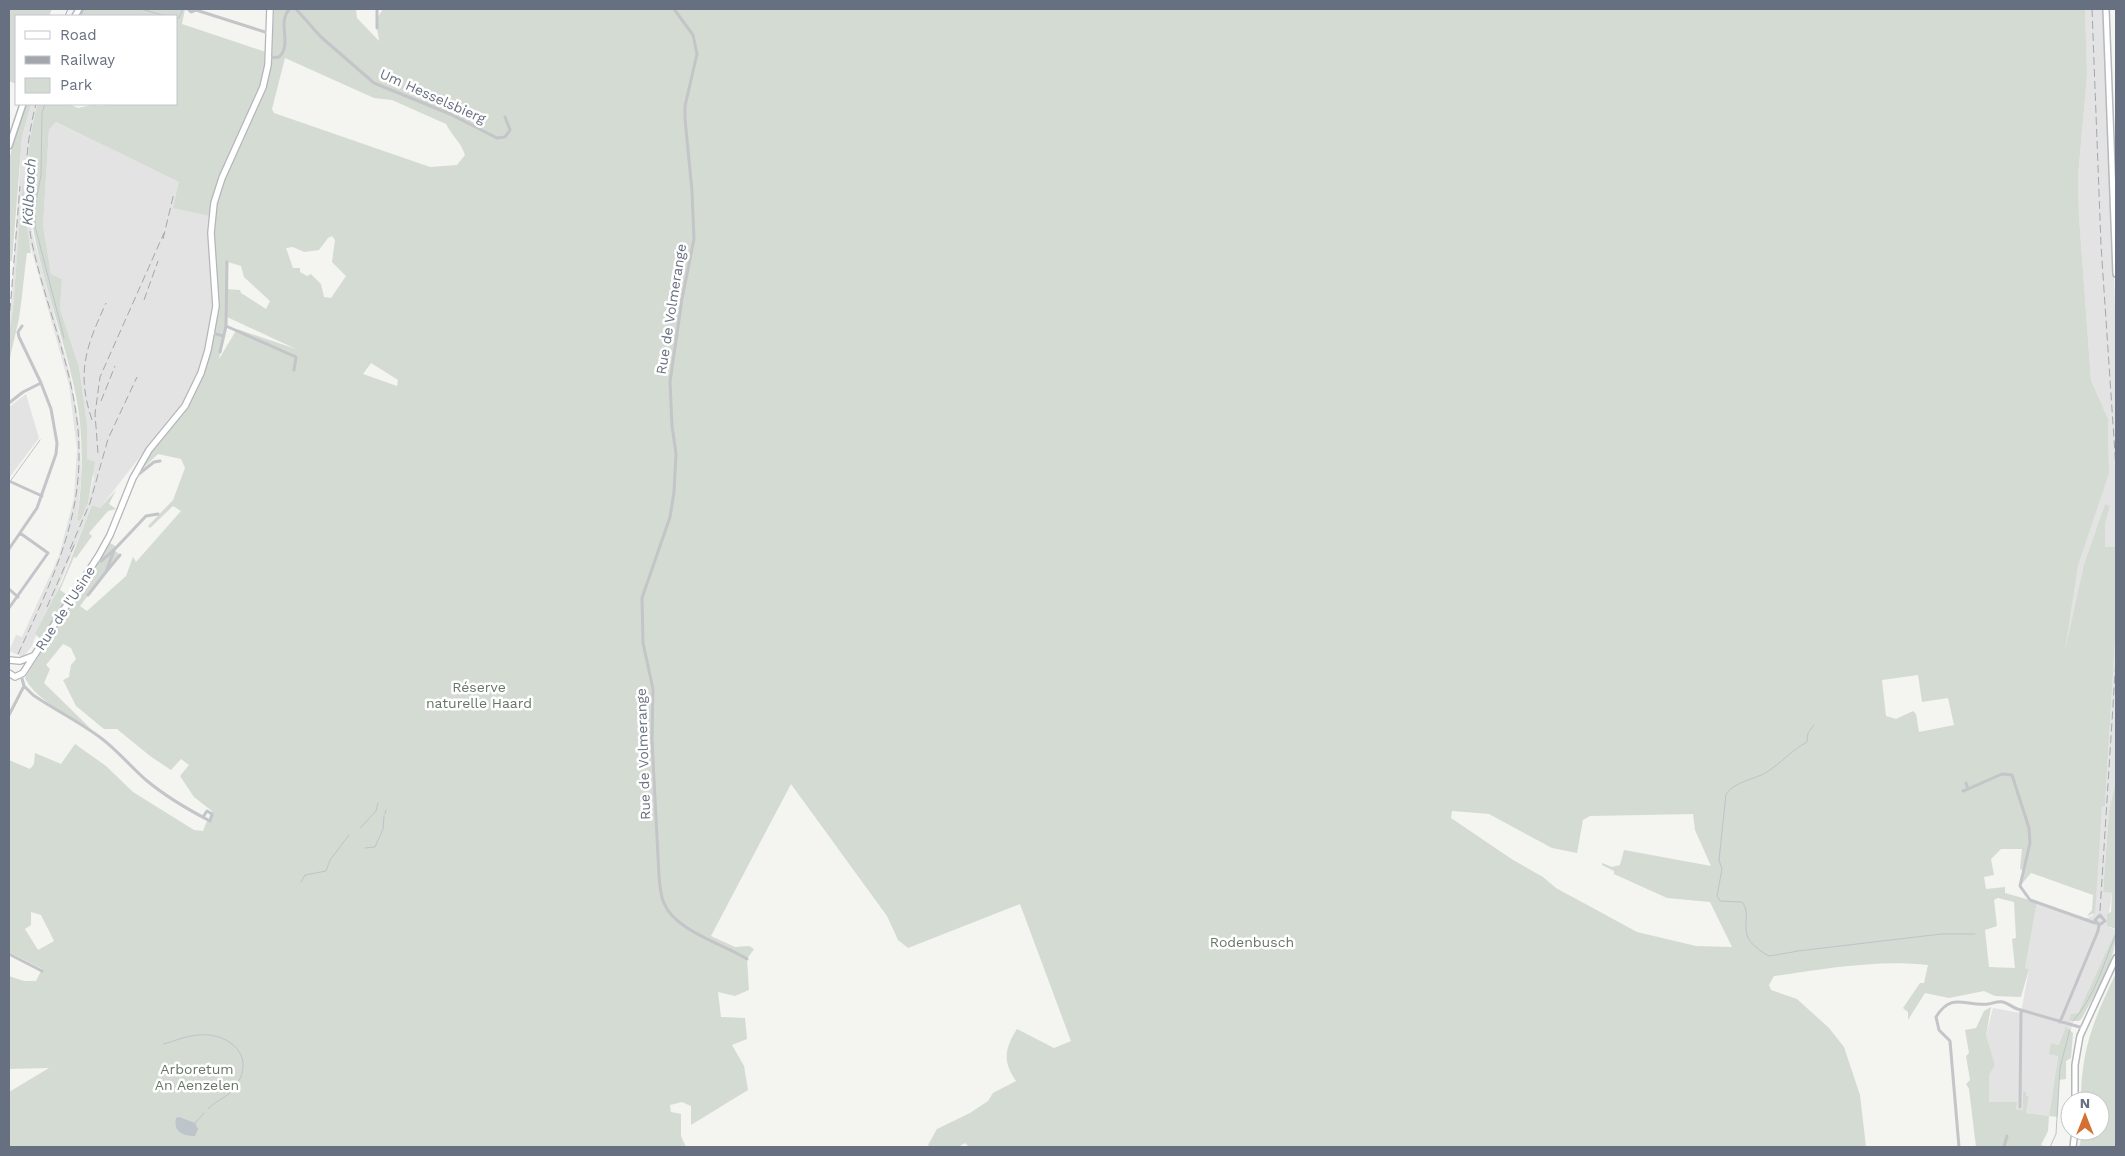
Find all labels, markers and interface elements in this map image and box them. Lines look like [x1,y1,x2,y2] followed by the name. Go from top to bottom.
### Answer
[15,15,178,105] legend
[60,26,97,44] text: Road
[60,51,115,69] text: Railway
[378,65,489,127] street label: Um Hesselsbierg
[60,76,93,94] text: Park
[18,158,40,226] water label: Kälbaach
[653,243,689,375] street label: Rue de Volmerange
[32,563,98,653] street label: Rue de l'Usine
[426,679,532,711] park label: Réserve naturelle Haard
[633,688,653,820] street label: Rue de Volmerange
[1210,934,1294,950] park label: Rodenbusch
[155,1061,239,1093] park label: Arboretum An Aenzelen
[2060,1091,2110,1141] north arrow
[2080,1095,2090,1111] text: N

